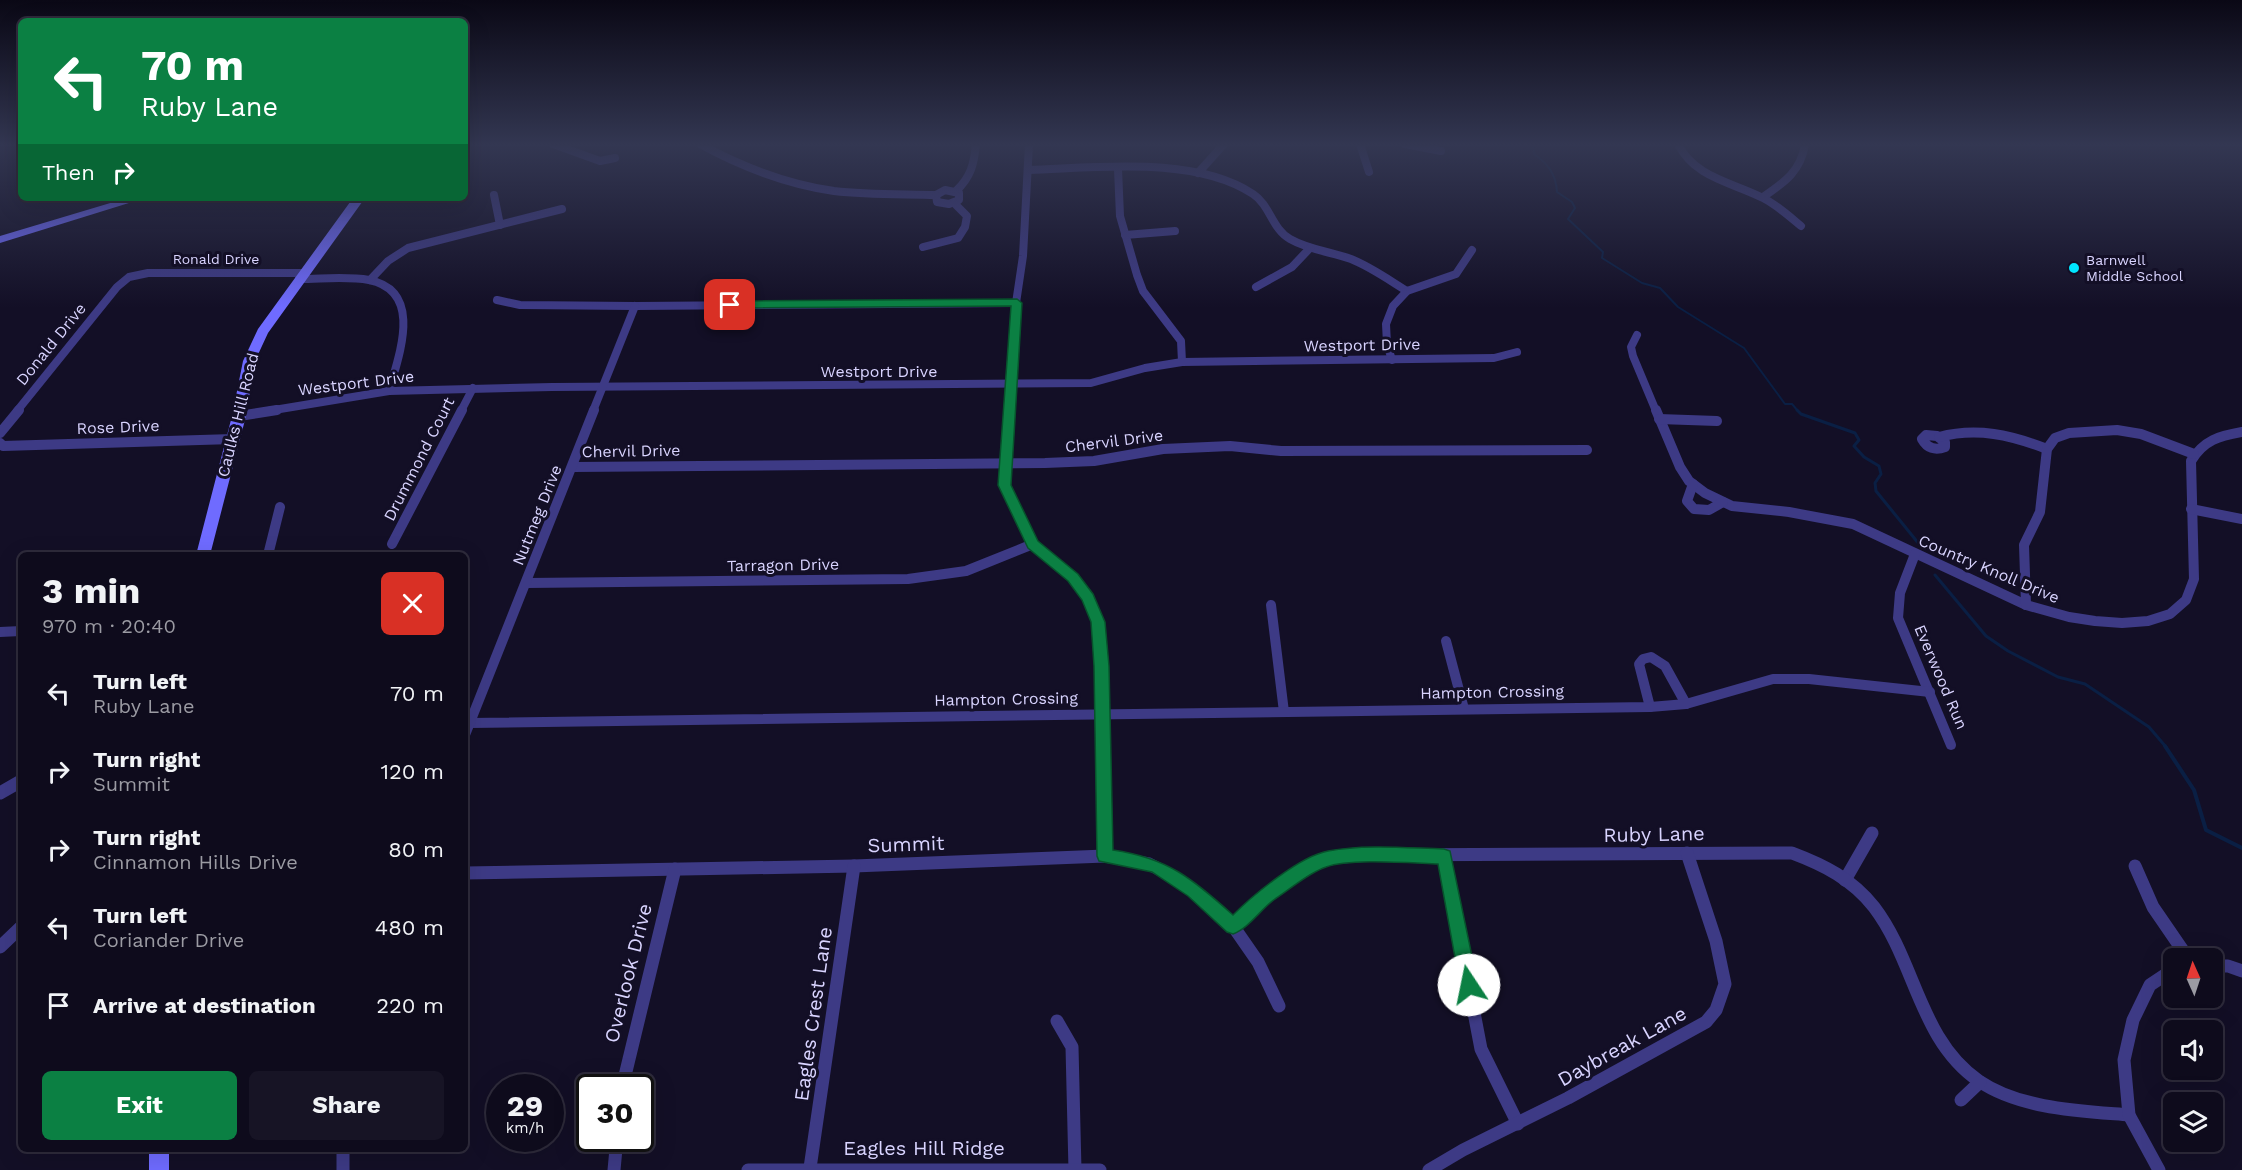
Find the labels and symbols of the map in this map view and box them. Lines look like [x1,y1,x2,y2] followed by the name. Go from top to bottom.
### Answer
[173,251,259,267] street label: Ronald Drive
[2086,252,2184,284] place label: Barnwell Middle School
[2067,261,2081,275] marker: Barnwell Middle School
[704,279,755,330] pin
[12,299,90,389] street label: Donald Drive
[1303,334,1421,356] street label: Westport Drive
[213,351,263,479] street label: Caulks Hill Road
[821,362,937,381] street label: Westport Drive
[297,366,415,400] street label: Westport Drive
[380,394,459,524] street label: Drummond Court
[76,416,160,438] street label: Rose Drive
[1064,426,1164,456] street label: Chervil Drive
[581,441,681,461] street label: Chervil Drive
[508,462,566,568] street label: Nutmeg Drive
[1916,531,2062,607] street label: Country Knoll Drive
[727,555,839,575] street label: Tarragon Drive
[1910,622,1972,732] street label: Everwood Run
[1420,681,1565,703] street label: Hampton Crossing
[934,688,1079,710] street label: Hampton Crossing
[1603,821,1705,847] street label: Ruby Lane
[867,831,945,857] street label: Summit
[599,901,657,1045] street label: Overlook Drive
[789,925,837,1103] street label: Eagles Crest Lane
[2163,948,2223,1008] north arrow
[1437,953,1501,1017] position arrow
[1553,1001,1691,1091] street label: Daybreak Lane
[576,1074,654,1152] speed limit sign: 30
[843,1136,1005,1160] street label: Eagles Hill Ridge

